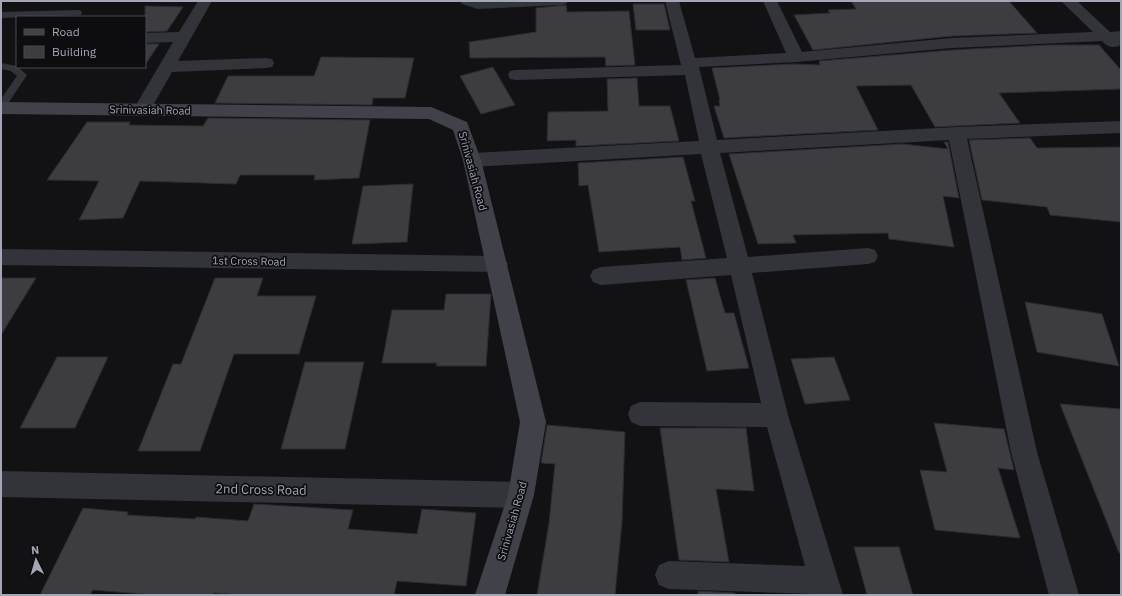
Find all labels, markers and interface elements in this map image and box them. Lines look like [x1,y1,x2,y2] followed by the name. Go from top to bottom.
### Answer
[16,16,146,68] legend
[52,24,80,39] text: Road
[52,44,97,59] text: Building
[109,102,191,118] street label: Srinivasiah Road
[456,130,490,212] street label: Srinivasiah Road
[212,253,286,269] street label: 1st Cross Road
[215,480,307,499] street label: 2nd Cross Road
[494,480,530,562] street label: Srinivasiah Road
[16,540,56,580] north arrow
[31,543,40,557] text: N

